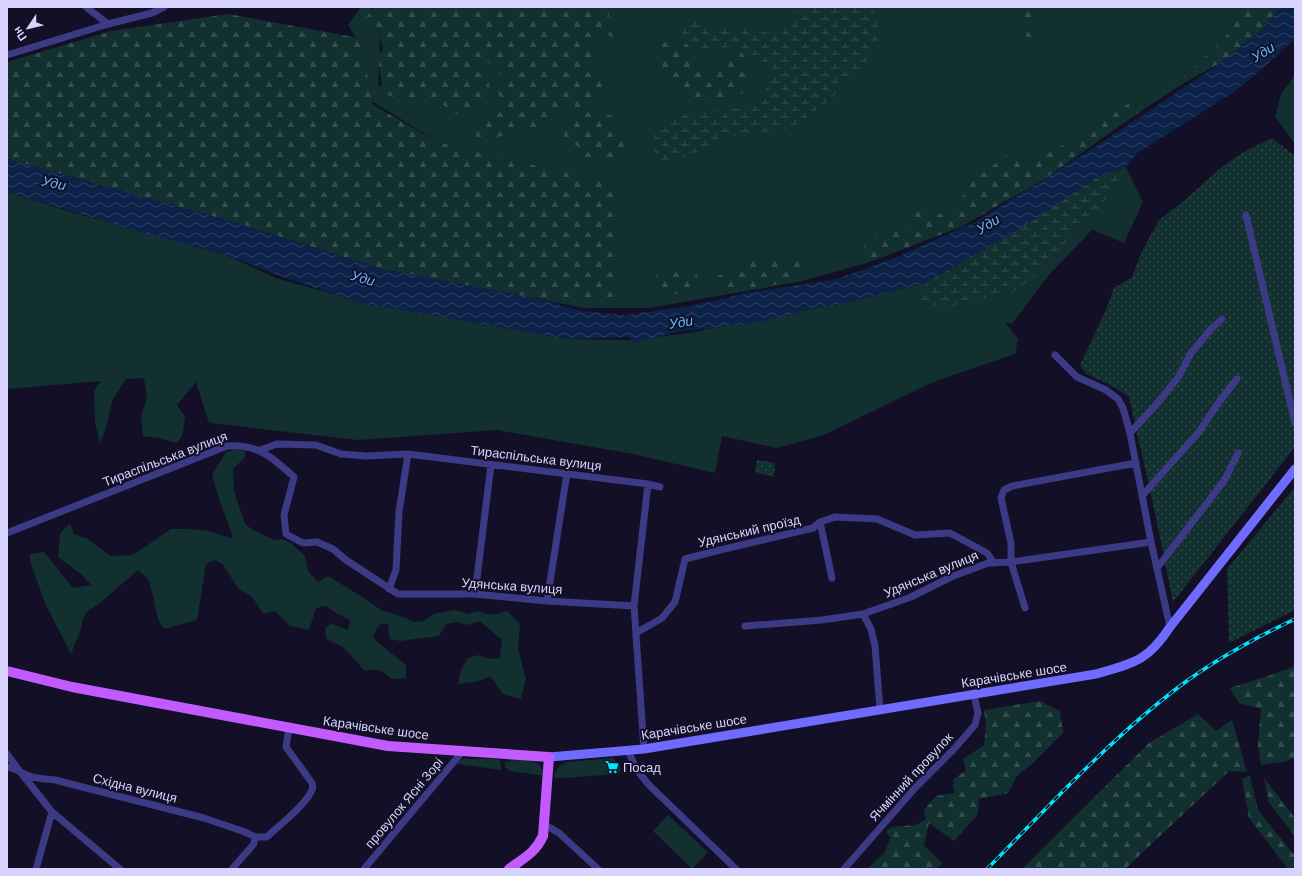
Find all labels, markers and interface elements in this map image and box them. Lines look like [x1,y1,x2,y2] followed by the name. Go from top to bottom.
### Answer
[8,8,48,48] north arrow
[10,24,30,44] text: Пн
[1247,38,1278,67] water label: Уди
[39,171,68,195] water label: Уди
[972,210,1003,239] water label: Уди
[348,266,377,290] water label: Уди
[667,311,695,333] water label: Уди
[100,427,230,491] street label: Тираспільська вулиця
[469,442,603,474] street label: Тираспільська вулиця
[696,511,802,551] street label: Удянський проїзд
[881,546,981,602] street label: Удянська вулиця
[461,574,563,598] street label: Удянська вулиця
[960,658,1068,692] street label: Карачівське шосе
[640,710,748,744] street label: Карачівське шосе
[322,712,430,744] street label: Карачівське шосе
[865,729,957,825] street label: Ячмінний провулок
[361,754,447,852] street label: провулок Ясні Зорі
[604,759,620,775] supermarket icon: Посад
[623,759,661,776] place label: Посад
[91,769,179,807] street label: Східна вулиця

